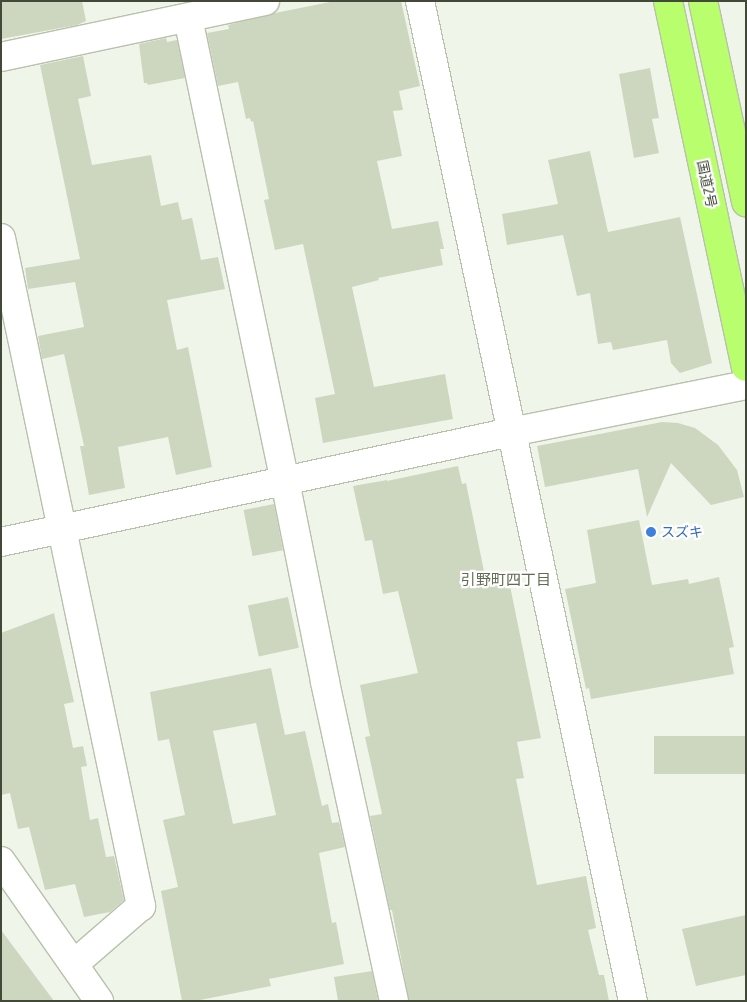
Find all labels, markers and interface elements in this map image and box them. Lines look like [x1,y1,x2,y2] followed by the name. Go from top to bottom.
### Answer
[694,158,720,210] street label: 国道2号
[661,524,703,540] place label: スズキ
[645,526,657,538] marker: スズキ
[461,571,551,589] district label: 引野町四丁目

